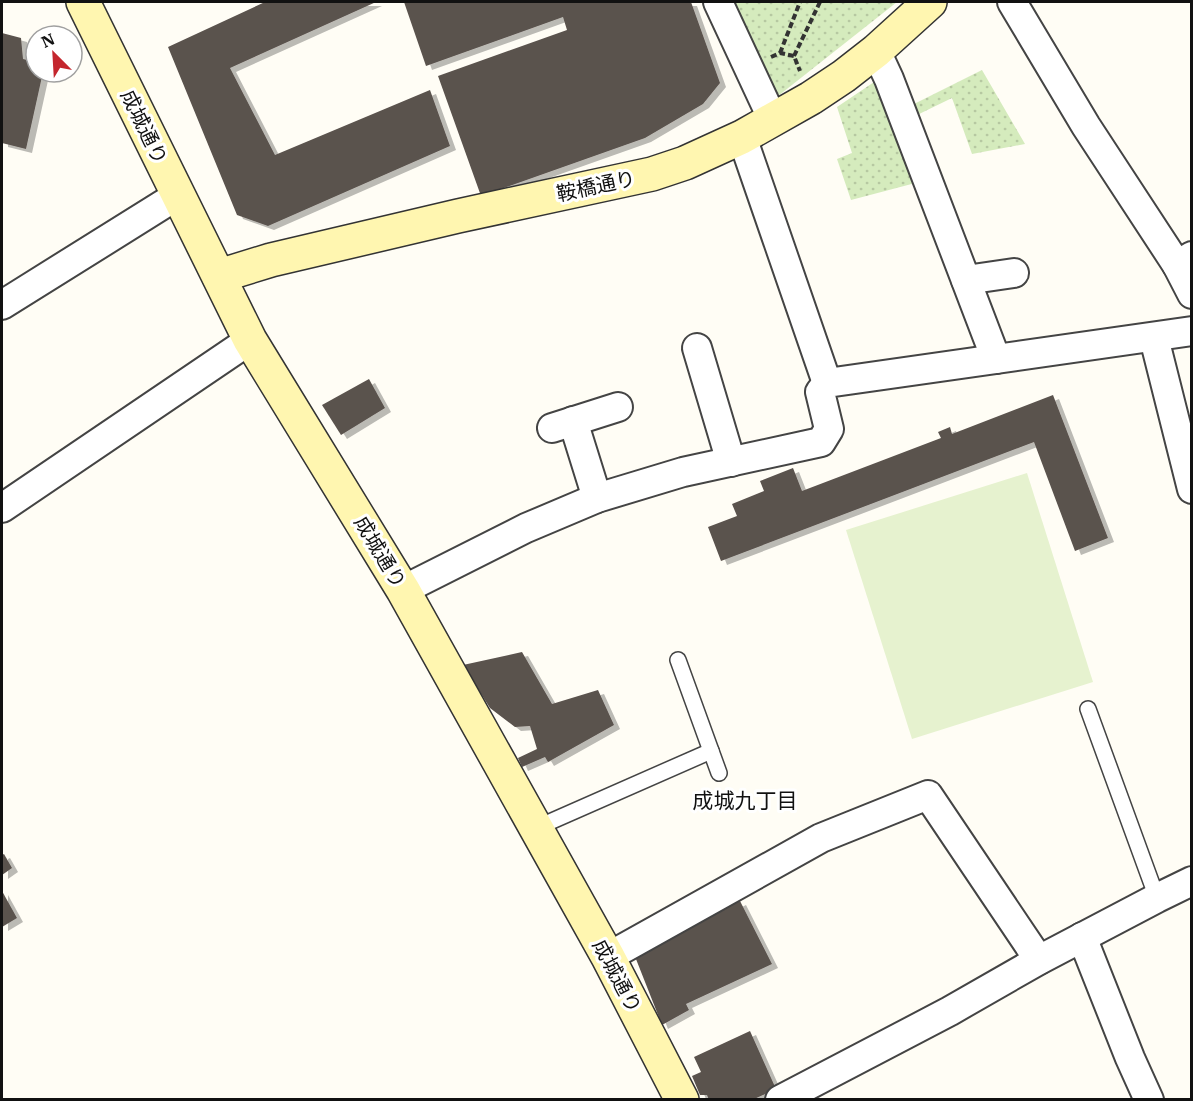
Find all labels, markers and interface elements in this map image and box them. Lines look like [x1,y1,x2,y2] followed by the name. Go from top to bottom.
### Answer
[24,24,84,84] north arrow
[38,29,58,52] text: N
[115,85,174,169] street label: 成城通り
[554,164,638,207] street label: 鞍橋通り
[348,511,413,593] street label: 成城通り
[693,786,798,814] district label: 成城九丁目
[587,934,648,1017] street label: 成城通り

